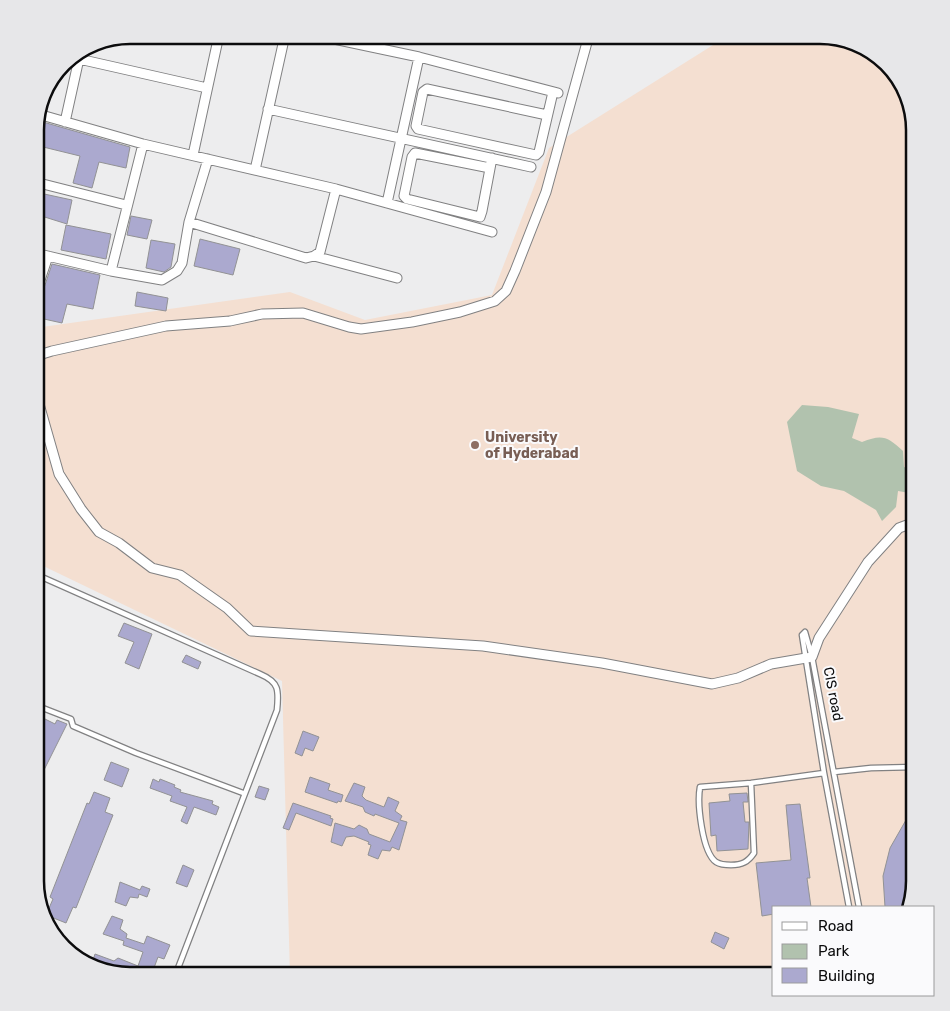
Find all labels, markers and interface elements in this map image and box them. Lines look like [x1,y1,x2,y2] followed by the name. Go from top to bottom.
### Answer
[485,429,579,462] place label: University of Hyderabad
[469,439,481,451] marker: University of Hyderabad
[819,666,847,722] street label: CIS road
[772,906,935,996] legend
[818,917,854,935] text: Road
[818,942,849,960] text: Park
[818,967,875,985] text: Building

